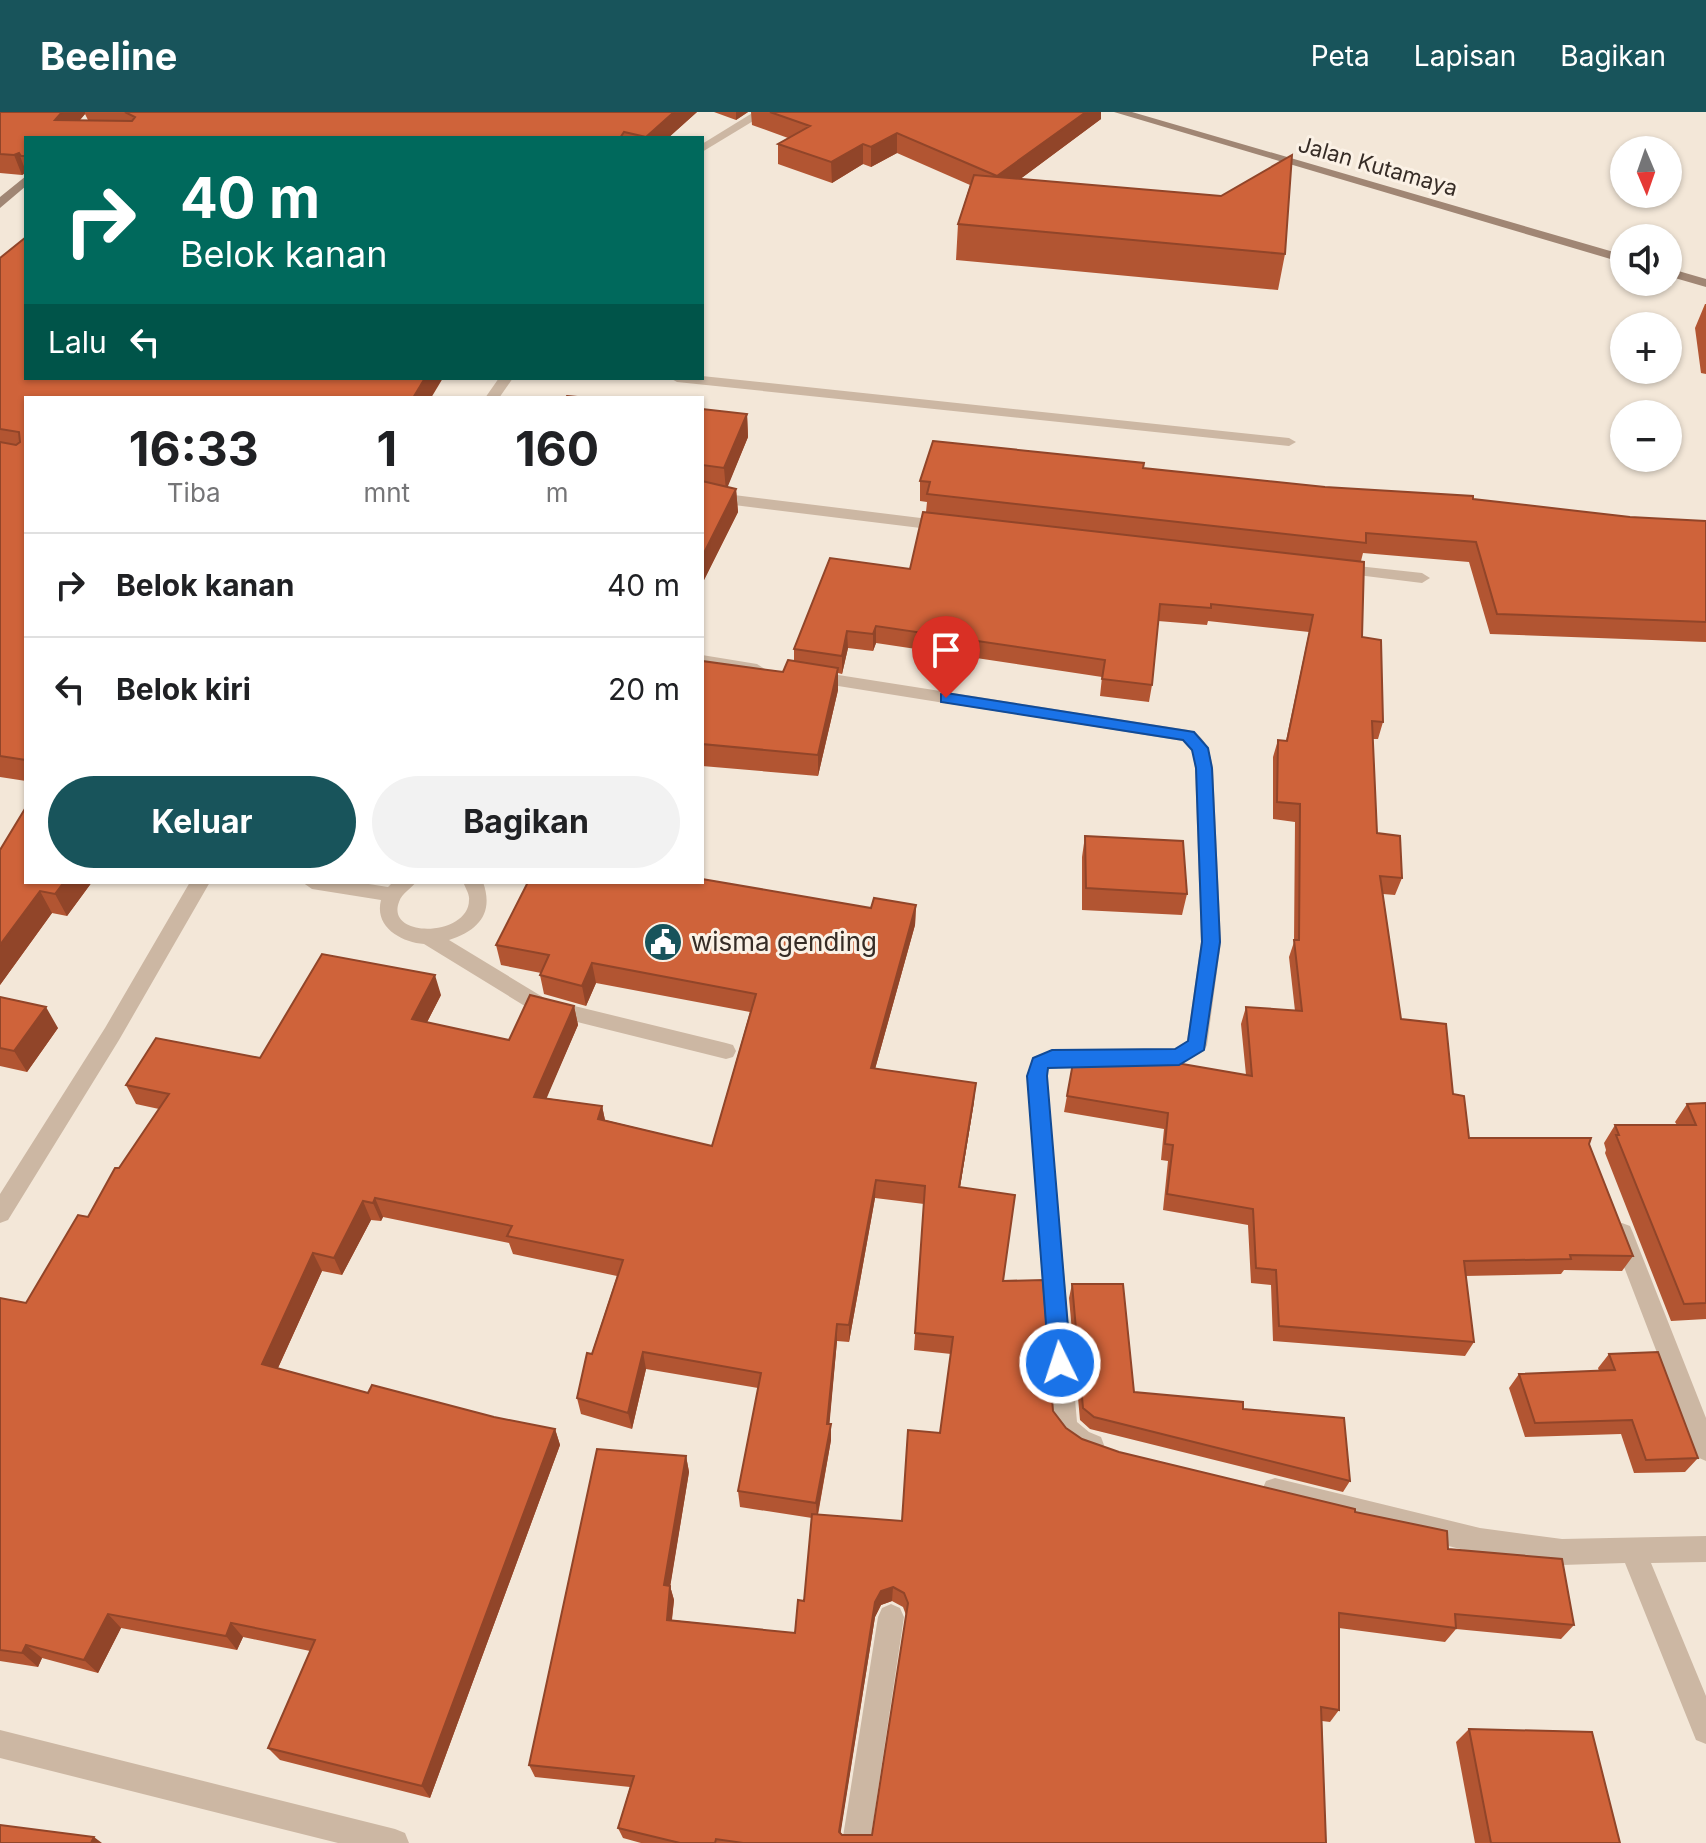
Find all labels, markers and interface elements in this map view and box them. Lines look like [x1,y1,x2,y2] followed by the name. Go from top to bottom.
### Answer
[40,33,177,79] text: Beeline
[1311,39,1370,73] text: Peta
[1414,39,1516,73] text: Lapisan
[1560,39,1666,73] text: Bagikan
[1295,131,1461,201] street label: Jalan Kutamaya
[1610,136,1682,208] north arrow
[1610,136,1682,472] map controls
[180,164,320,232] text: 40 m
[48,168,152,272] icon: right
[1610,224,1682,296] button: sound
[180,232,387,276] text: Belok kanan
[1610,312,1682,384] button: +
[123,320,167,364] icon: left
[48,324,107,360] text: Lalu
[1610,400,1682,472] button: −
[129,419,259,478] text: 16:33
[376,419,397,478] text: 1
[515,419,599,478] text: 160
[167,477,221,508] text: Tiba
[363,477,410,508] text: mnt
[546,477,568,508] text: m
[48,563,92,607] icon: right
[116,567,294,603] text: Belok kanan
[607,567,680,603] text: 40 m
[912,616,980,698] pin
[924,628,968,672] icon: arrive
[48,667,92,711] icon: left
[116,671,251,707] text: Belok kiri
[608,671,680,707] text: 20 m
[48,776,356,868] button: Keluar
[372,776,680,868] button: Bagikan
[642,921,684,963] public building icon: wisma gending
[691,926,877,957] place label: wisma gending
[1018,1321,1102,1405] position arrow

